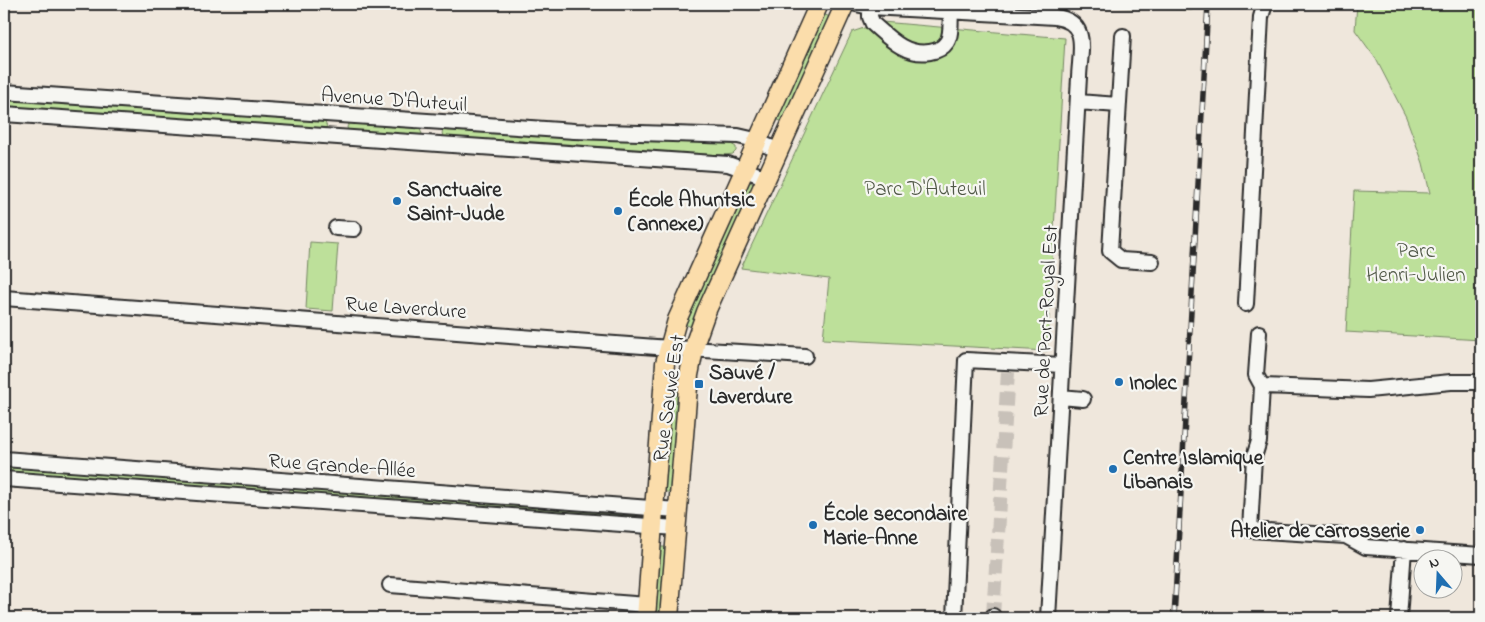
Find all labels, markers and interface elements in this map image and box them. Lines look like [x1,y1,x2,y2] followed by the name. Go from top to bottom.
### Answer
[320,81,468,121] street label: Avenue D'Auteuil
[864,175,986,205] park label: Parc D'Auteuil
[407,176,505,230] place label: Sanctuaire Saint-Jude
[628,186,755,240] place label: École Ahuntsic (annexe)
[391,195,403,207] marker: Sanctuaire Saint-Jude
[612,205,624,217] marker: École Ahuntsic (annexe)
[1027,224,1069,418] street label: Rue de Port-Royal Est
[1366,237,1466,291] park label: Parc Henri-Julien
[344,290,468,328] street label: Rue Laverdure
[646,333,694,464] street label: Rue Sauvé Est
[709,359,793,413] place label: Sauvé / Laverdure
[1129,369,1178,399] place label: Inolec
[1113,376,1125,388] marker: Inolec
[693,378,705,390] marker: Sauvé / Laverdure
[1123,444,1264,498] place label: Centre Islamique Libanais
[267,447,417,487] street label: Rue Grande-Allée
[1107,463,1119,475] marker: Centre Islamique Libanais
[823,500,968,554] place label: École secondaire Marie-Anne
[1231,517,1411,547] place label: Atelier de carrosserie
[807,519,819,531] marker: École secondaire Marie-Anne
[1414,524,1426,536] marker: Atelier de carrosserie
[1412,550,1462,600] north arrow
[1426,552,1442,575] text: N

